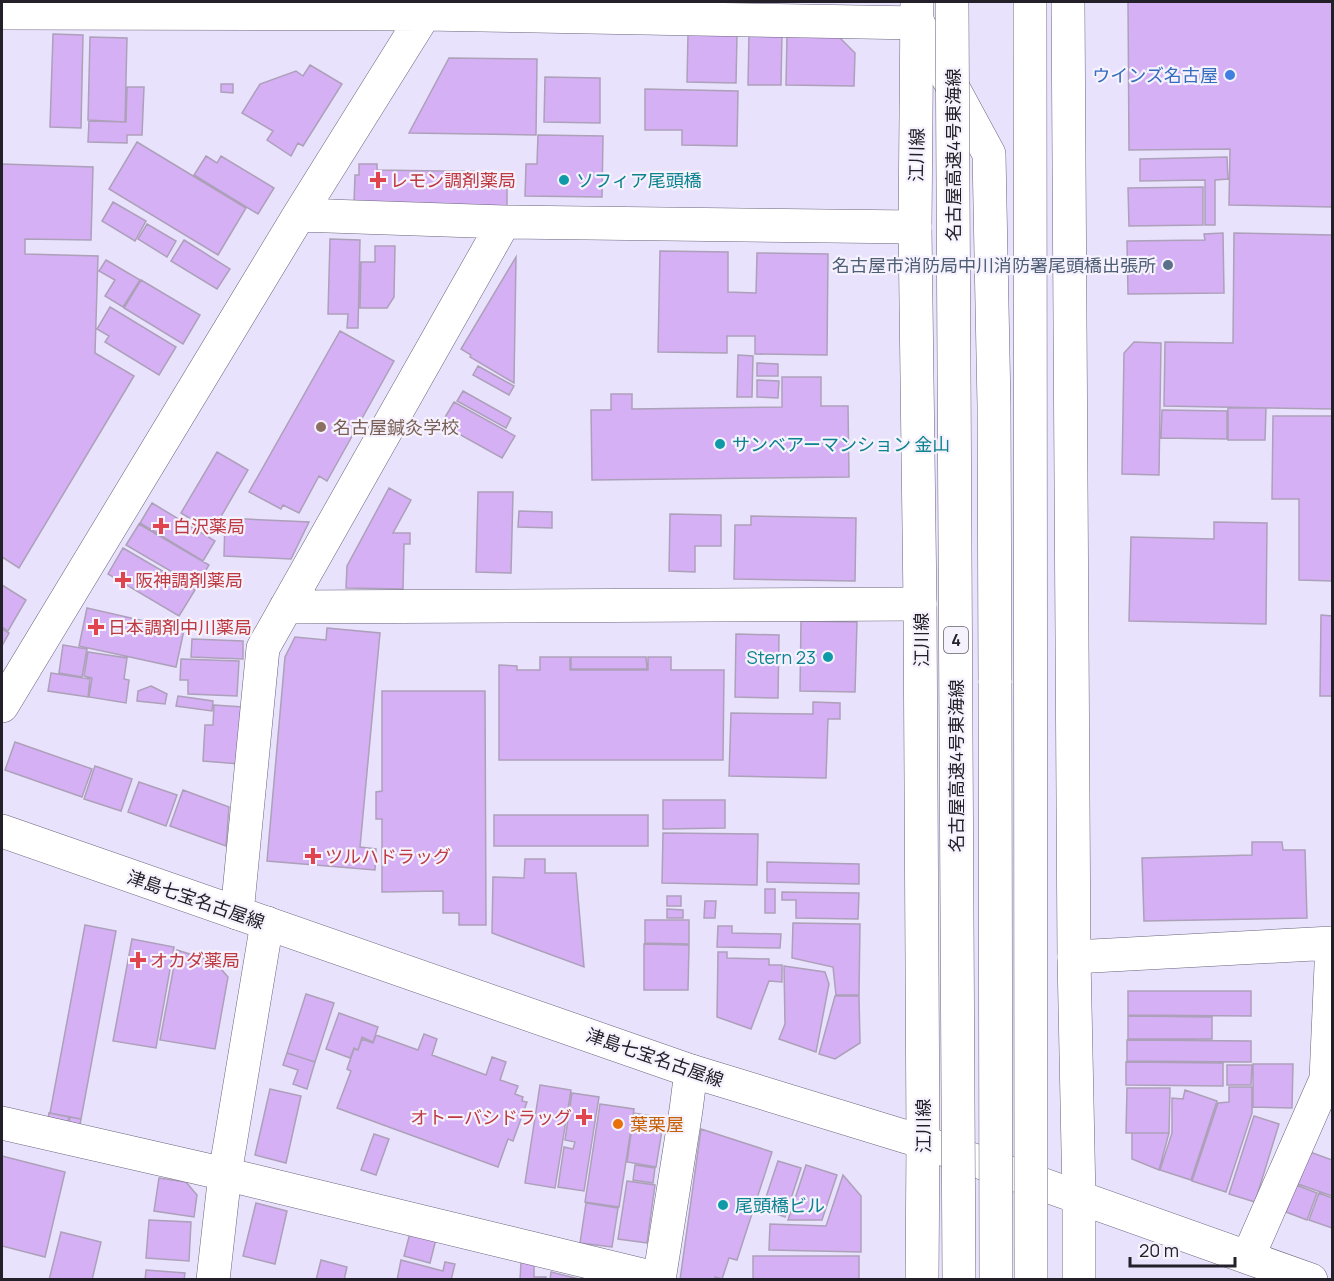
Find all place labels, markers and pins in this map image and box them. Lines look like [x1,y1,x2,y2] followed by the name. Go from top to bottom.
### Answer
[1092,63,1218,87] place label: ウインズ名古屋
[1223,68,1237,82] marker: ウインズ名古屋
[390,168,516,192] place label: レモン調剤薬局
[576,168,702,192] place label: ソフィア尾頭橋
[371,173,385,187] marker: レモン調剤薬局
[557,173,571,187] marker: ソフィア尾頭橋
[832,253,1156,277] place label: 名古屋市消防局中川消防署尾頭橋出張所
[1161,258,1175,272] marker: 名古屋市消防局中川消防署尾頭橋出張所
[333,415,459,439] place label: 名古屋鍼灸学校
[314,420,328,434] marker: 名古屋鍼灸学校
[732,432,951,456] place label: サンベアーマンション 金山
[713,437,727,451] marker: サンベアーマンション 金山
[173,514,245,538] place label: 白沢薬局
[154,519,168,533] marker: 白沢薬局
[135,568,243,592] place label: 阪神調剤薬局
[116,573,130,587] marker: 阪神調剤薬局
[108,615,252,639] place label: 日本調剤中川薬局
[89,620,103,634] marker: 日本調剤中川薬局
[747,645,816,669] place label: Stern 23
[821,650,835,664] marker: Stern 23
[325,844,451,868] place label: ツルハドラッグ
[306,849,320,863] marker: ツルハドラッグ
[150,948,240,972] place label: オカダ薬局
[131,953,145,967] marker: オカダ薬局
[410,1105,572,1129] place label: オトーバシドラッグ
[577,1110,591,1124] marker: オトーバシドラッグ
[630,1112,684,1136] place label: 葉栗屋
[611,1117,625,1131] marker: 葉栗屋
[735,1193,825,1217] place label: 尾頭橋ビル
[716,1198,730,1212] marker: 尾頭橋ビル

